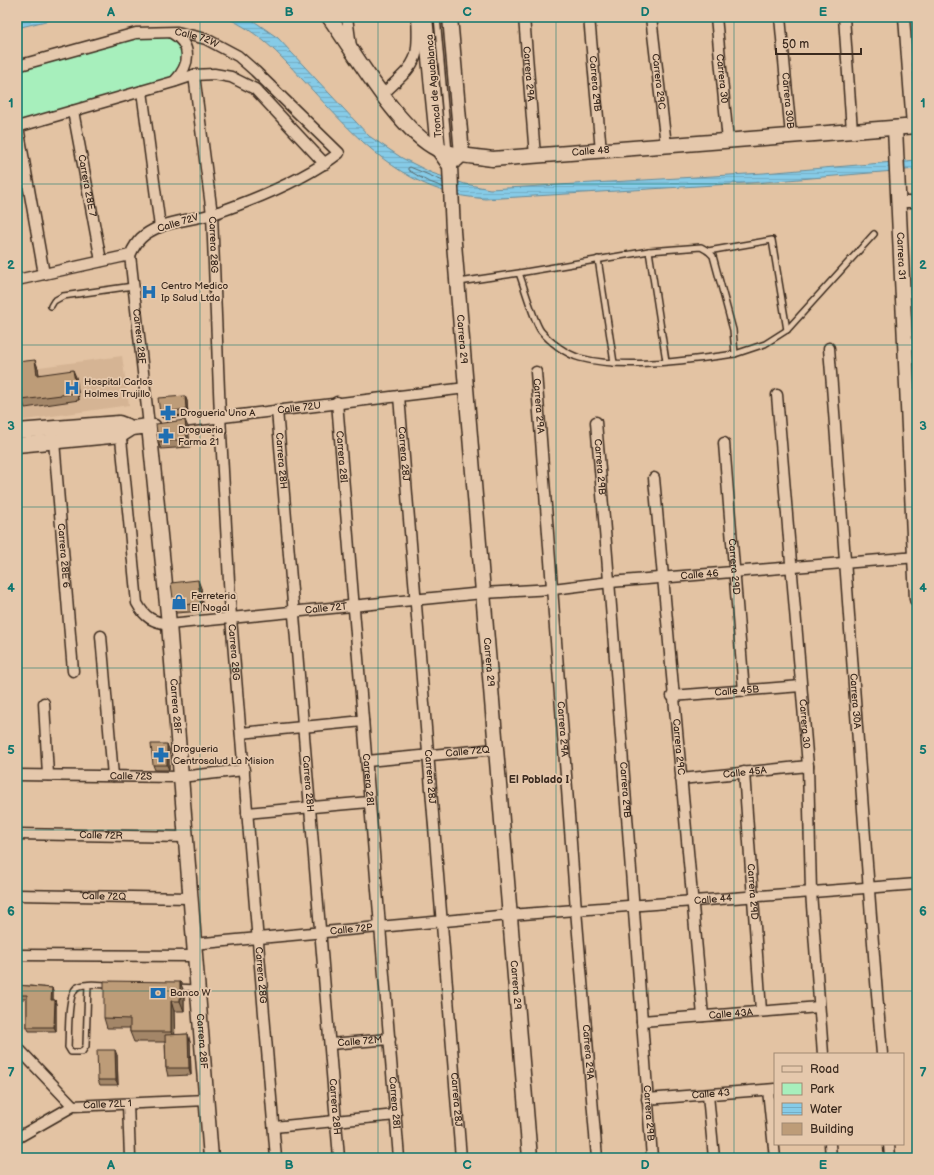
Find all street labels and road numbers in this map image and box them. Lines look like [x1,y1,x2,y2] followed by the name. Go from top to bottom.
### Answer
[173,26,221,51] street label: Calle 72W
[423,34,444,138] street label: Troncal de Aguablanca
[520,46,537,103] street label: Carrera 29A
[649,53,668,110] street label: Carrera 29C
[714,53,730,104] street label: Carrera 30
[586,55,603,112] street label: Carrera 29B
[779,72,796,129] street label: Carrera 30B
[571,144,610,159] street label: Calle 48
[75,153,99,218] street label: Carrera 28E 7
[156,211,201,235] street label: Calle 72V
[206,216,220,274] street label: Carrera 28G
[894,232,908,280] street label: Carrera 31
[130,308,148,365] street label: Carrera 28F
[454,314,470,364] street label: Carrera 29
[530,378,547,435] street label: Carrera 29A
[277,399,322,416] street label: Calle 72U
[396,426,412,482] street label: Carrera 28J
[333,430,350,483] street label: Carrera 28I
[273,432,290,490] street label: Carrera 28H
[591,438,608,495] street label: Carrera 29B
[55,523,72,588] street label: Carrera 28E 6
[726,538,742,595] street label: Carrera 29D
[680,567,719,582] street label: Calle 46
[304,600,348,617] street label: Calle 72T
[226,623,242,682] street label: Carrera 28G
[481,637,497,687] street label: Carrera 29
[847,673,863,730] street label: Carrera 30A
[167,678,184,734] street label: Carrera 28F
[714,683,760,699] street label: Calle 45B
[796,699,813,749] street label: Carrera 30
[555,701,571,758] street label: Carrera 29A
[670,718,687,776] street label: Carrera 29C
[445,744,490,760] street label: Calle 72Q
[422,749,438,805] street label: Carrera 28J
[360,753,376,806] street label: Carrera 28I
[300,755,316,812] street label: Carrera 28H
[617,761,633,818] street label: Carrera 29B
[722,764,768,781] street label: Calle 45A
[110,770,152,783] street label: Calle 72S
[79,829,123,842] street label: Calle 72R
[745,863,761,920] street label: Carrera 29D
[82,890,126,903] street label: Calle 72Q
[694,892,733,907] street label: Calle 44
[330,922,374,937] street label: Calle 72P
[252,946,269,1004] street label: Carrera 28G
[508,960,524,1010] street label: Carrera 29
[708,1006,754,1022] street label: Calle 43A
[194,1013,210,1069] street label: Carrera 28F
[580,1024,596,1081] street label: Carrera 29A
[337,1034,383,1049] street label: Calle 72M
[448,1072,465,1128] street label: Carrera 28J
[386,1076,403,1129] street label: Carrera 28I
[326,1078,343,1135] street label: Carrera 28H
[641,1085,657,1142] street label: Carrera 29B
[691,1087,730,1101] street label: Calle 43
[83,1097,132,1112] street label: Calle 72L 1

